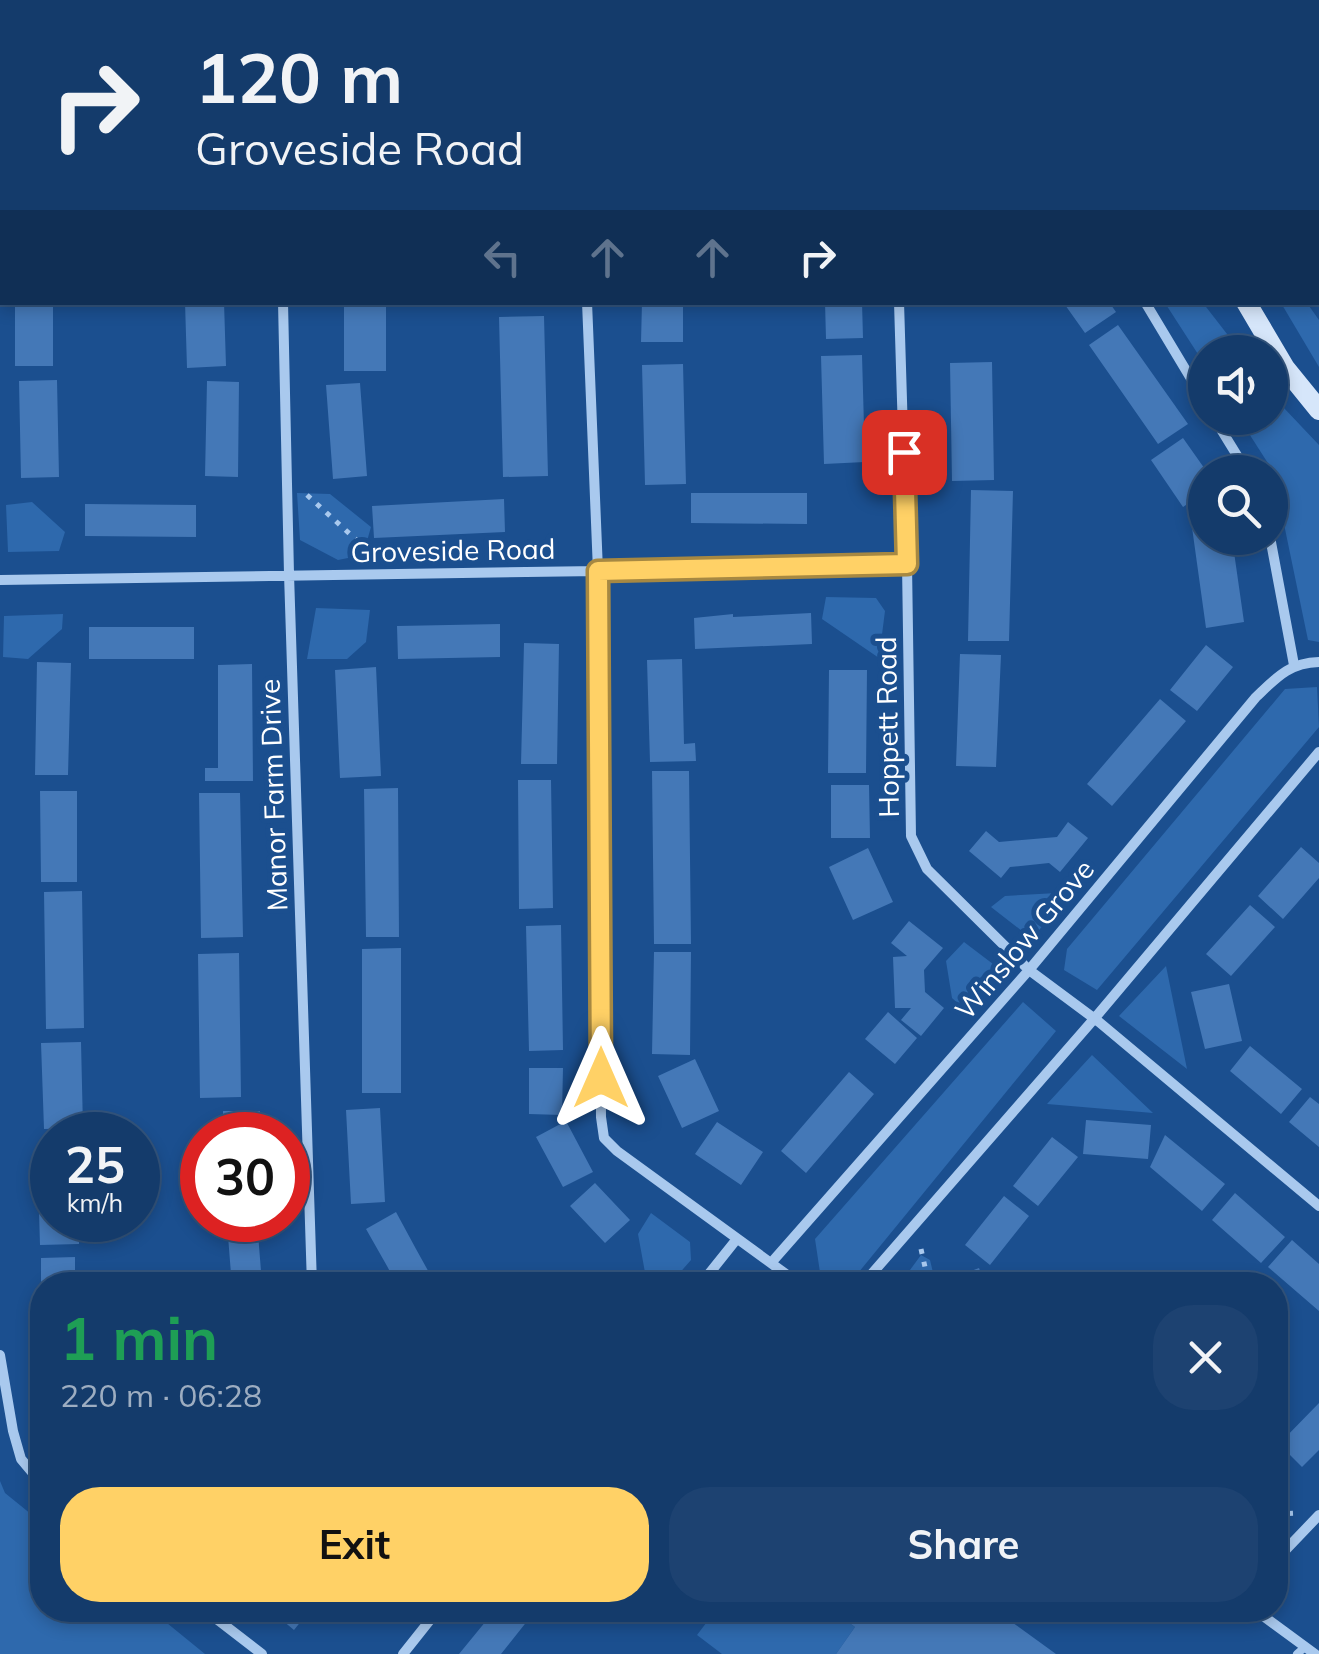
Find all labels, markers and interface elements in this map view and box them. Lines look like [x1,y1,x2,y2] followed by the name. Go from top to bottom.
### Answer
[195,33,403,121] text: 120 m
[30,40,160,170] icon: right
[195,120,524,176] text: Groveside Road
[475,230,530,285] icon: left
[580,230,635,285] icon: ahead
[685,230,740,285] icon: ahead
[790,230,845,285] icon: right
[1188,335,1288,555] map controls
[1188,335,1288,435] button: sound
[862,410,947,495] pin
[877,425,932,480] icon: arrive
[1188,455,1288,555] button: search
[350,531,556,569] street label: Groveside Road
[868,636,906,818] street label: Hoppett Road
[251,678,295,912] street label: Manor Farm Drive
[947,852,1101,1026] street label: Winslow Grove
[549,1026,653,1130] position arrow
[180,1112,310,1242] speed limit sign: 30
[65,1133,125,1196] text: 25
[67,1187,123,1218] text: km/h
[60,1300,218,1375] text: 1 min
[1153,1305,1258,1410] button: close
[60,1375,262,1415] text: 220 m · 06:28
[60,1487,649,1602] button: Exit
[669,1487,1258,1602] button: Share

